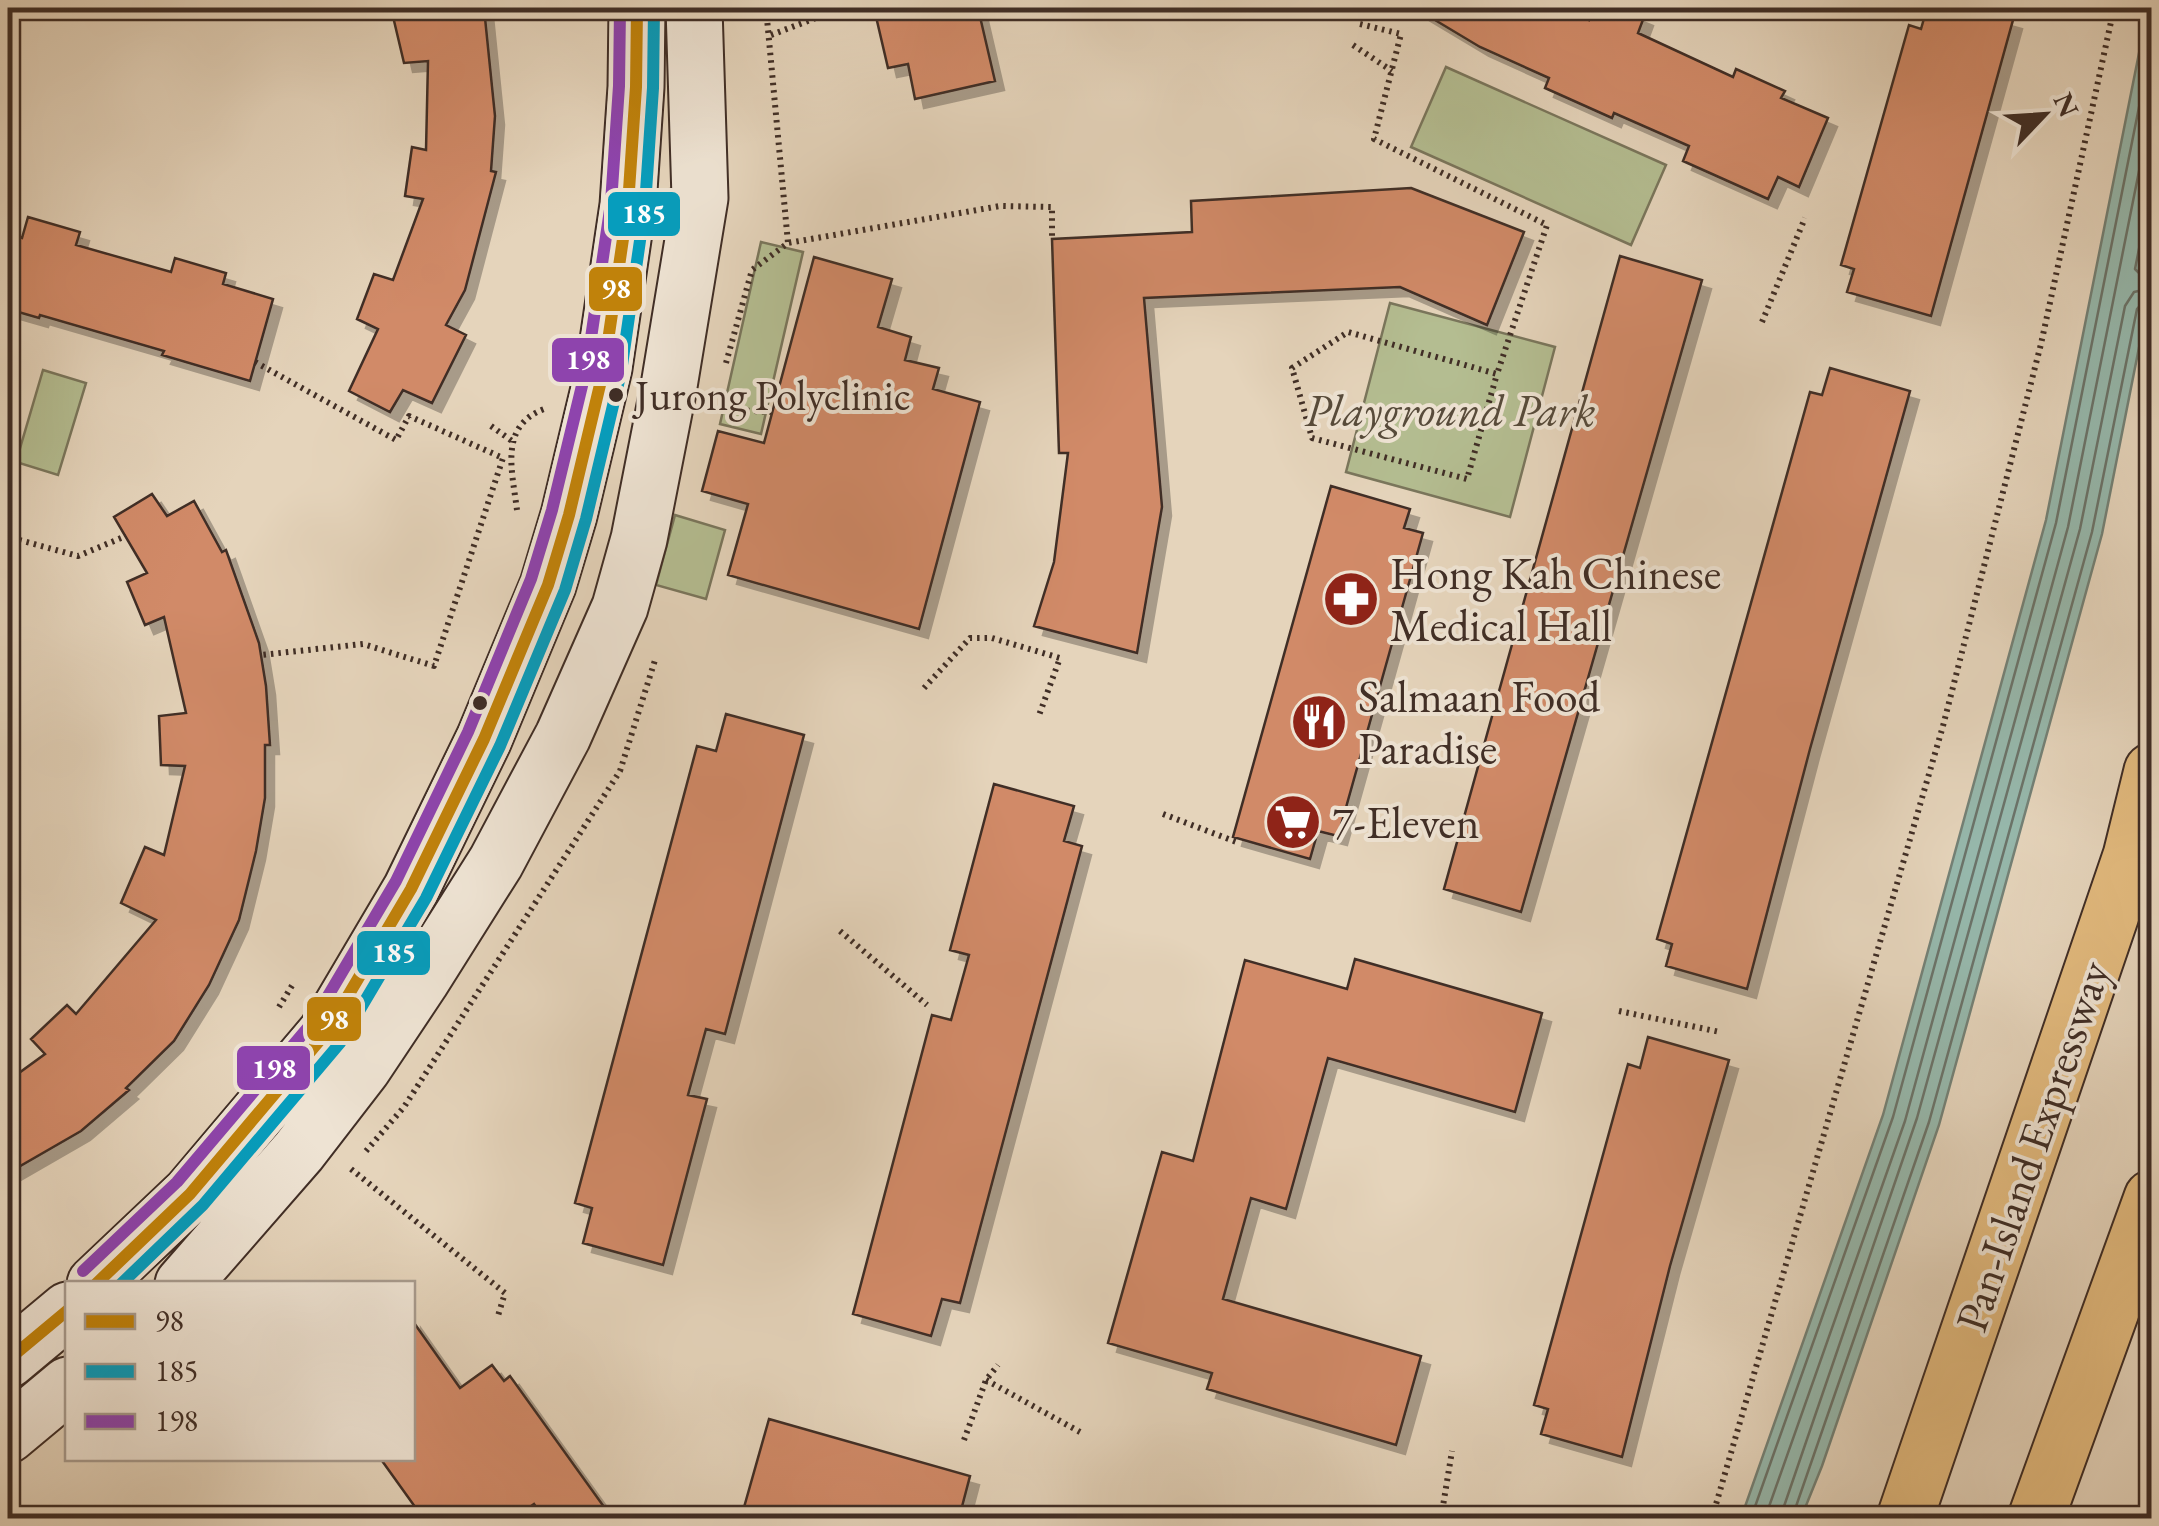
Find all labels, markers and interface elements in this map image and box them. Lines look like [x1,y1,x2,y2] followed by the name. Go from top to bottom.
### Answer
[1994,65,2094,165] north arrow
[2046,87,2088,123] text: N
[606,190,682,238] line badge: 185
[622,195,666,231] text: 185
[587,265,644,313] line badge: 98
[601,270,631,306] text: 98
[550,336,626,384] line badge: 198
[566,341,610,377] text: 198
[632,368,911,423] place label: Jurong Polyclinic
[1305,381,1595,439] park label: Playground Park
[606,385,626,405] marker: Jurong Polyclinic
[1390,544,1721,654] place label: Hong Kah Chinese Medical Hall
[1321,569,1381,629] pharmacy icon: Hong Kah Chinese Medical Hall
[1358,667,1601,777] place label: Salmaan Food Paradise
[1289,692,1349,752] restaurant icon: Salmaan Food Paradise
[470,693,490,713] unlabelled marker
[1263,792,1323,852] supermarket icon: 7-Eleven
[1332,793,1480,851] place label: 7-Eleven
[355,929,432,977] line badge: 185
[372,934,416,970] text: 185
[1941,953,2123,1339] street label: Pan-Island Expressway
[305,995,363,1043] line badge: 98
[319,1001,349,1037] text: 98
[235,1044,312,1092] line badge: 198
[252,1050,296,1086] text: 198
[65,1281,415,1461] legend
[155,1301,184,1340] text: 98
[155,1351,198,1390] text: 185
[155,1401,198,1440] text: 198

